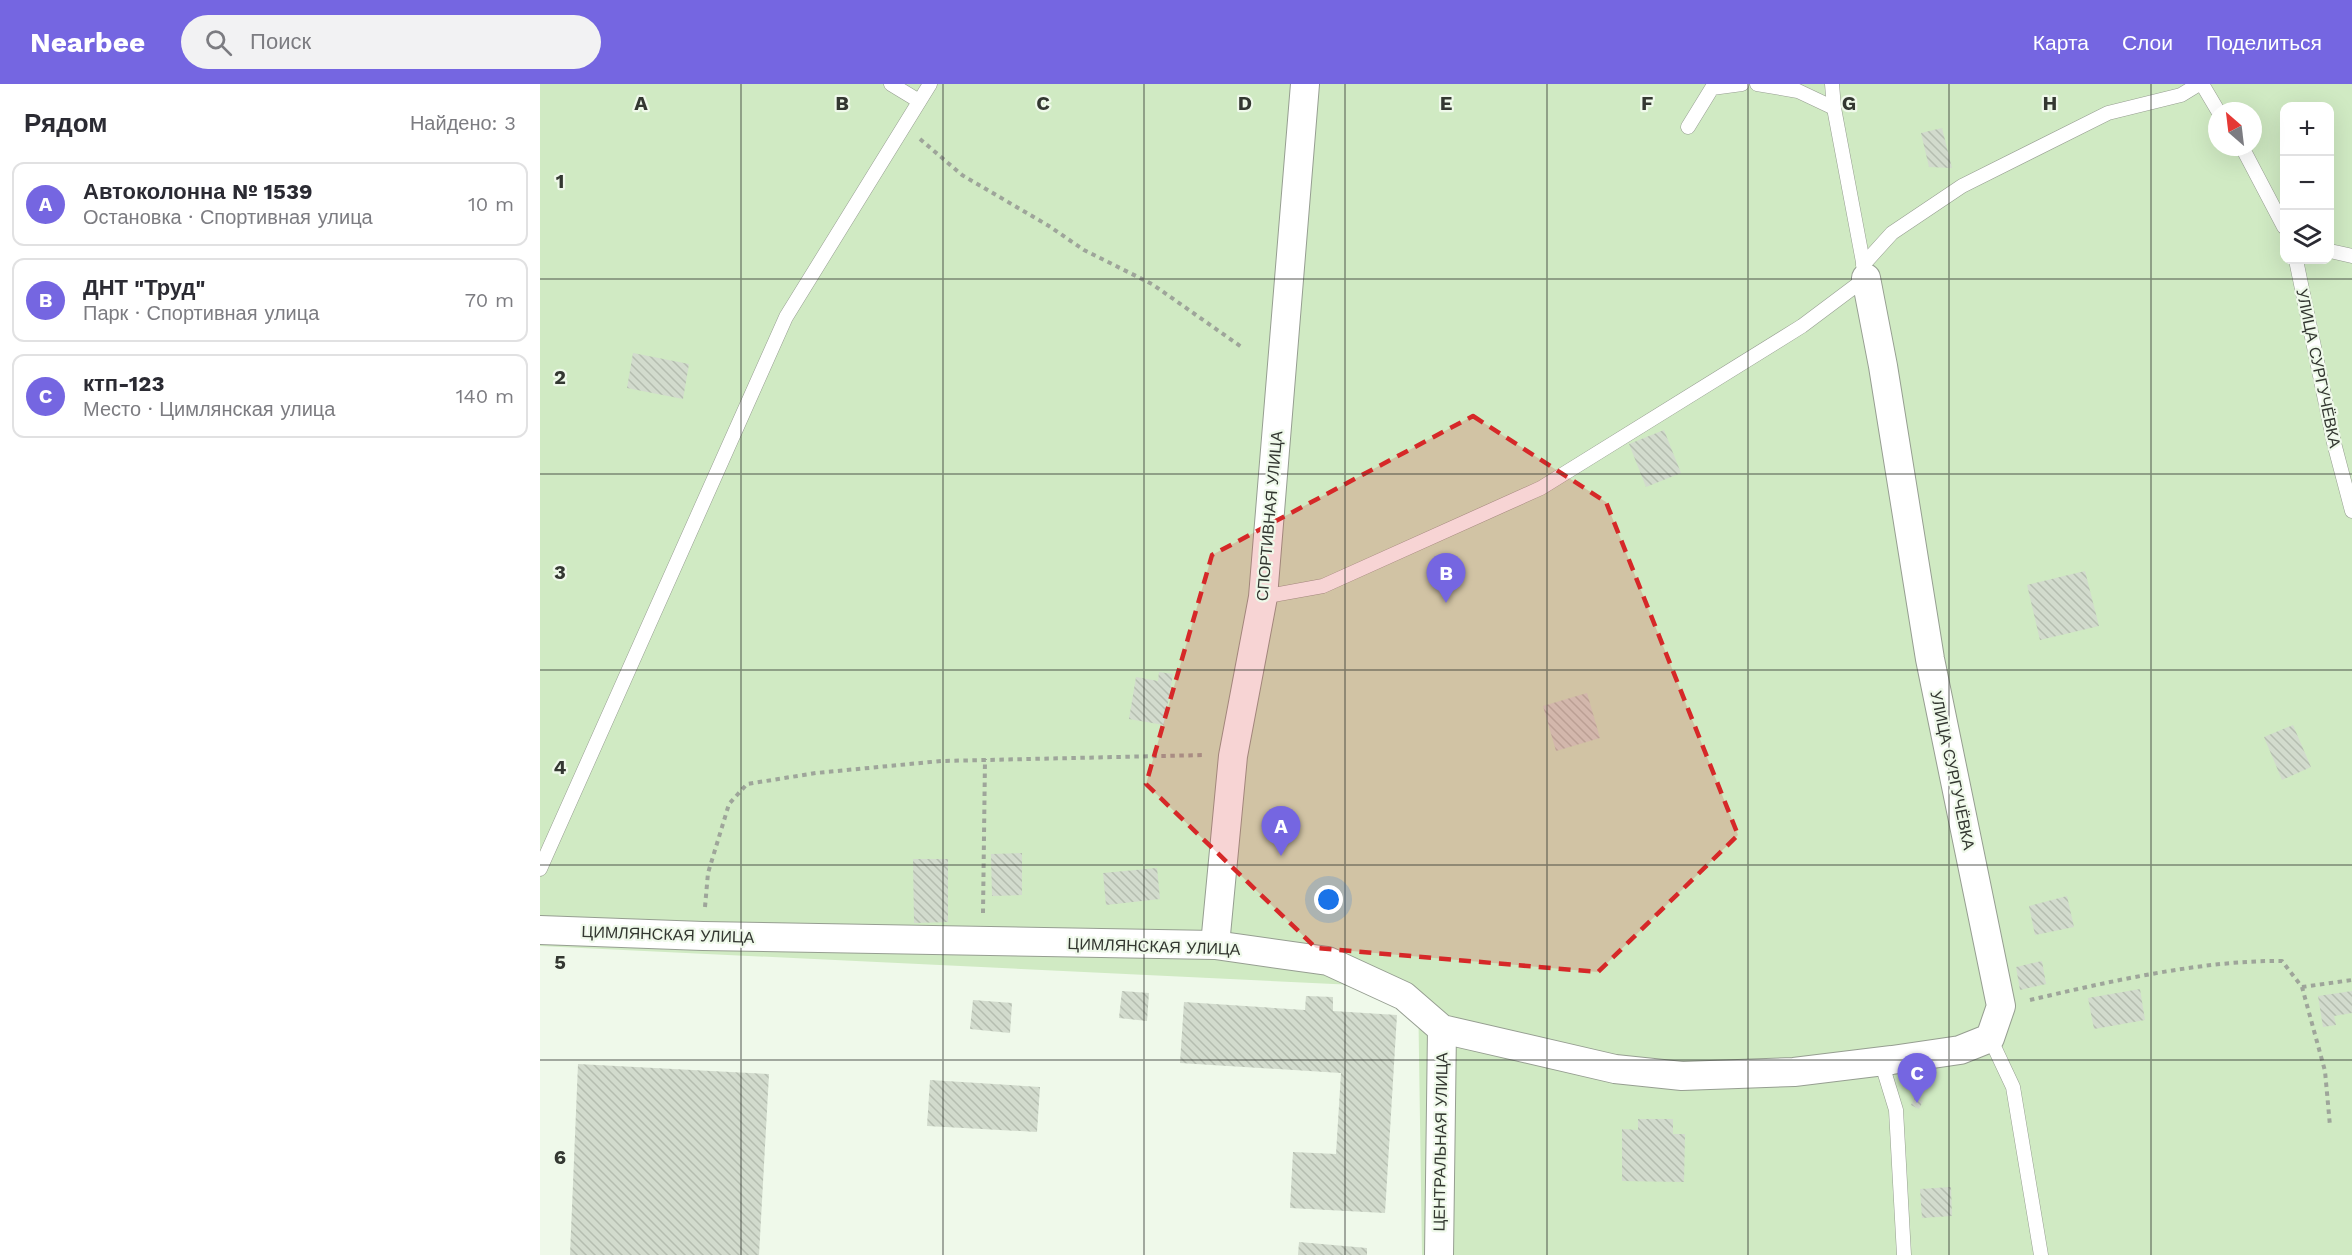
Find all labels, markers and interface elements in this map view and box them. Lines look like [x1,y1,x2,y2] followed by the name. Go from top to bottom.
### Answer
[181,15,601,69] search box
[30,26,145,59] text: Nearbee
[202,26,235,59] icon: search
[250,29,311,54] text: Поиск
[2033,30,2089,55] text: Карта
[2122,30,2173,55] text: Слои
[2206,30,2322,55] text: Поделиться
[634,91,648,115] text: A
[835,91,849,115] text: B
[1036,91,1050,115] text: C
[1238,91,1252,115] text: D
[1440,91,1452,115] text: E
[1641,91,1653,115] text: F
[1842,91,1856,115] text: G
[2043,91,2057,115] text: H
[2208,102,2262,156] north arrow
[2280,102,2334,264] map controls
[2280,102,2334,156] button: +
[24,108,107,138] text: Рядом
[410,111,516,135] text: Найдено: 3
[2280,156,2334,210] button: −
[556,169,564,193] text: 1
[83,179,313,204] text: Автоколонна № 1539
[39,192,52,216] text: A
[468,192,514,216] text: 10 m
[83,205,373,229] text: Остановка · Спортивная улица
[2280,210,2334,264] button: layers
[83,275,205,300] text: ДНТ "Труд"
[2292,287,2345,450] street label: УЛИЦА СУРГУЧЁВКА
[39,288,52,312] text: B
[465,288,514,312] text: 70 m
[83,301,319,325] text: Парк · Спортивная улица
[554,365,566,389] text: 2
[83,371,164,396] text: ктп-123
[39,384,52,408] text: C
[456,384,514,408] text: 140 m
[83,397,335,421] text: Место · Цимлянская улица
[1253,430,1286,602] street label: СПОРТИВНАЯ УЛИЦА
[1426,554,1466,603] pin: B
[554,560,566,584] text: 3
[1926,689,1979,852] street label: УЛИЦА СУРГУЧЁВКА
[554,755,567,779] text: 4
[1262,806,1300,856] pin: A
[1314,885,1343,914] your location
[581,922,755,947] street label: ЦИМЛЯНСКАЯ УЛИЦА
[1067,934,1241,959] street label: ЦИМЛЯНСКАЯ УЛИЦА
[554,950,566,974] text: 5
[1429,1052,1452,1232] street label: ЦЕНТРАЛЬНАЯ УЛИЦА
[1898,1054,1936,1103] pin: C
[554,1145,566,1169] text: 6

